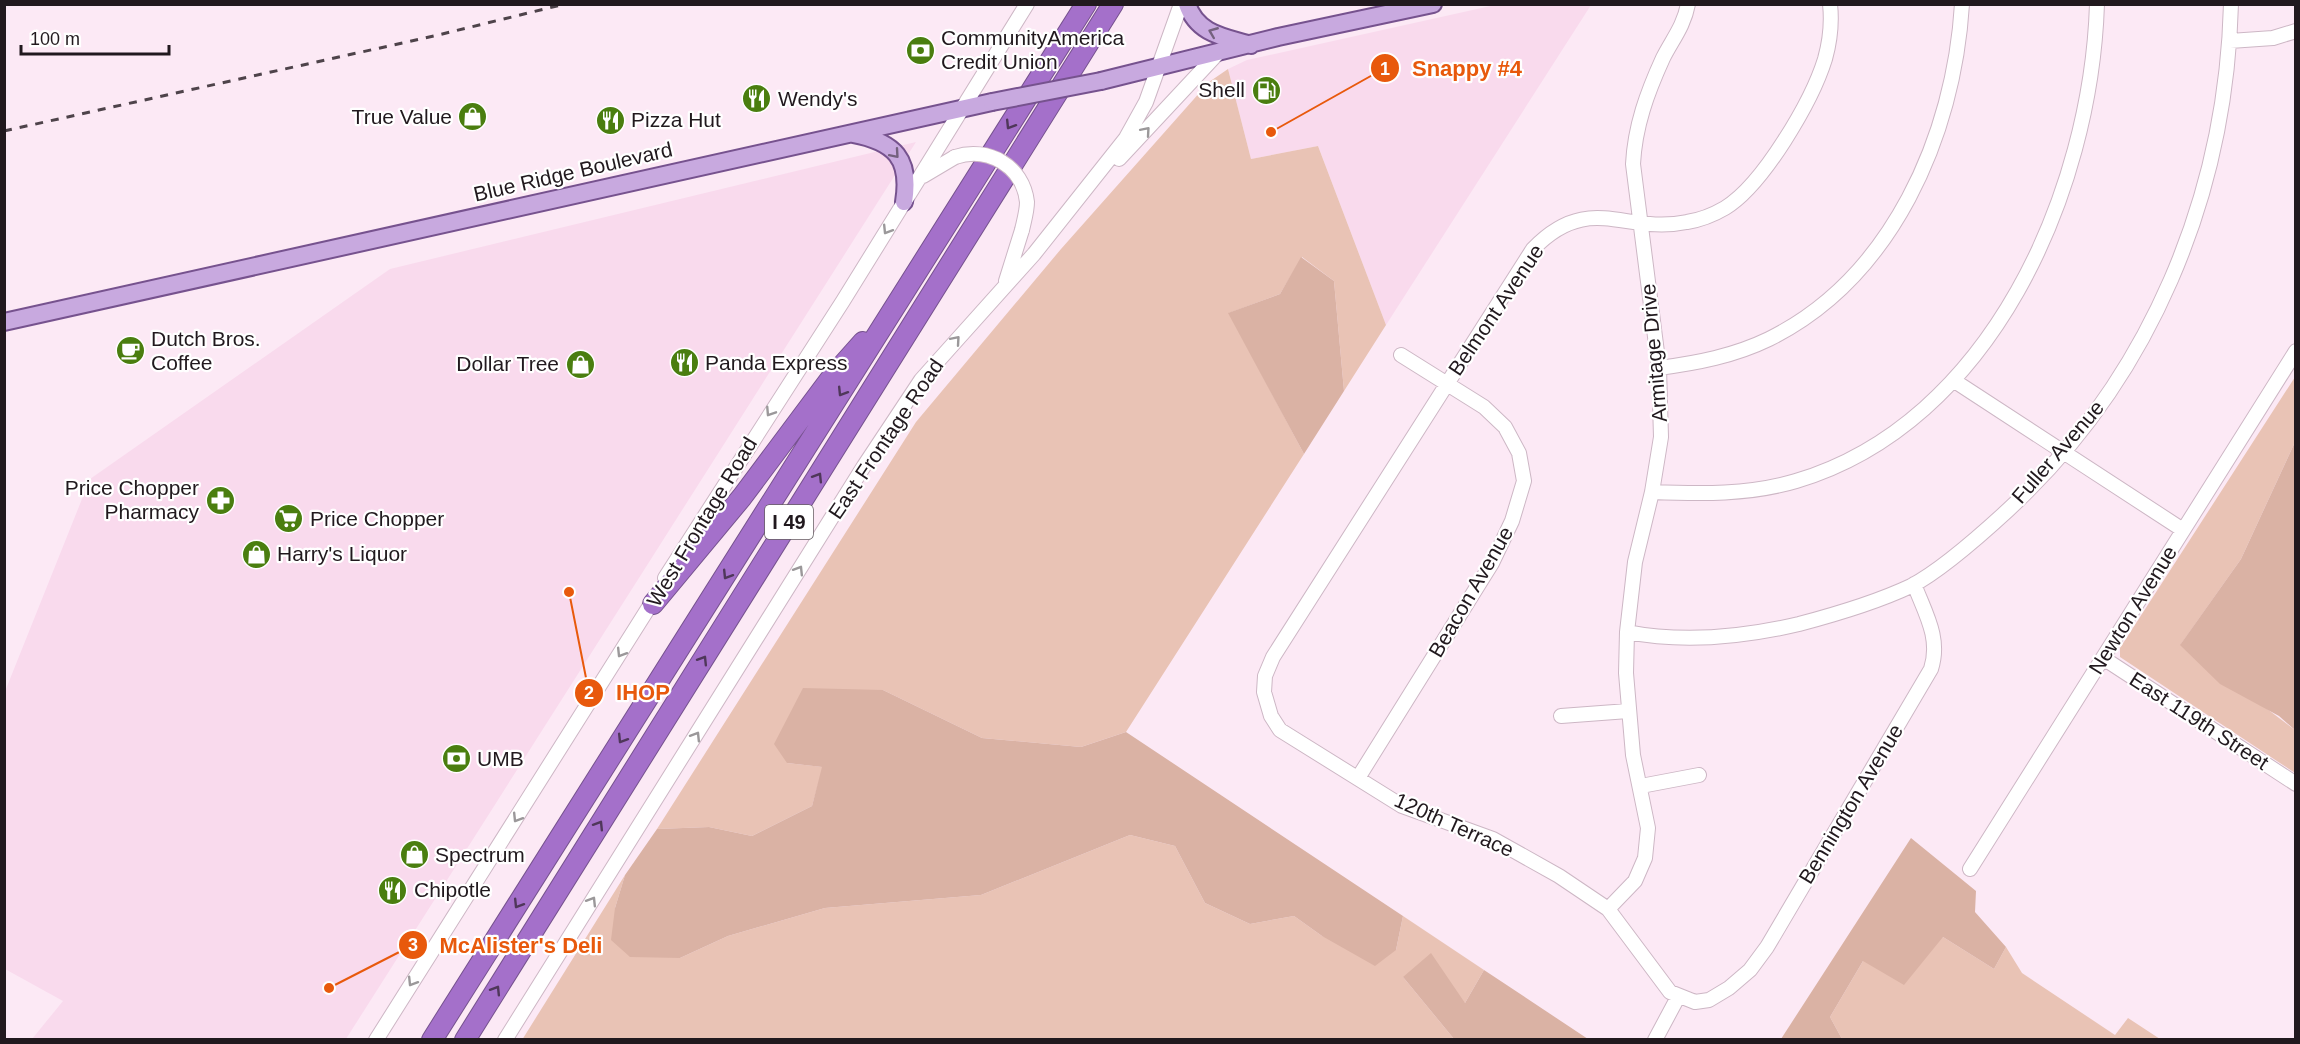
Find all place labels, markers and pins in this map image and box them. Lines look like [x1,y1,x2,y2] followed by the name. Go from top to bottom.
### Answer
[941,26,1125,73] place label: CommunityAmerica Credit Union
[904,34,936,66] bank icon: CommunityAmerica Credit Union
[1370,48,1534,88] callout: Snappy #4
[1250,74,1282,106] fuel station icon: Shell
[1198,78,1245,101] place label: Shell
[741,83,773,115] restaurant icon: Wendy's
[778,87,858,110] place label: Wendy's
[457,101,489,133] shop icon: True Value
[594,104,626,136] restaurant icon: Pizza Hut
[352,105,452,128] place label: True Value
[631,108,721,131] place label: Pizza Hut
[151,327,261,374] place label: Dutch Bros. Coffee
[114,335,146,367] cafe icon: Dutch Bros. Coffee
[668,347,700,379] restaurant icon: Panda Express
[564,348,596,380] shop icon: Dollar Tree
[705,351,847,374] place label: Panda Express
[456,352,559,375] place label: Dollar Tree
[65,476,199,523] place label: Price Chopper Pharmacy
[204,484,236,516] pharmacy icon: Price Chopper Pharmacy
[273,503,305,535] supermarket icon: Price Chopper
[310,507,444,530] place label: Price Chopper
[240,538,272,570] shop icon: Harry's Liquor
[277,542,407,565] place label: Harry's Liquor
[574,673,682,713] callout: IHOP
[440,743,472,775] bank icon: UMB
[477,747,524,770] place label: UMB
[398,839,430,871] shop icon: Spectrum
[435,843,525,866] place label: Spectrum
[377,874,409,906] restaurant icon: Chipotle
[414,878,491,901] place label: Chipotle
[398,925,615,965] callout: McAlister's Deli

